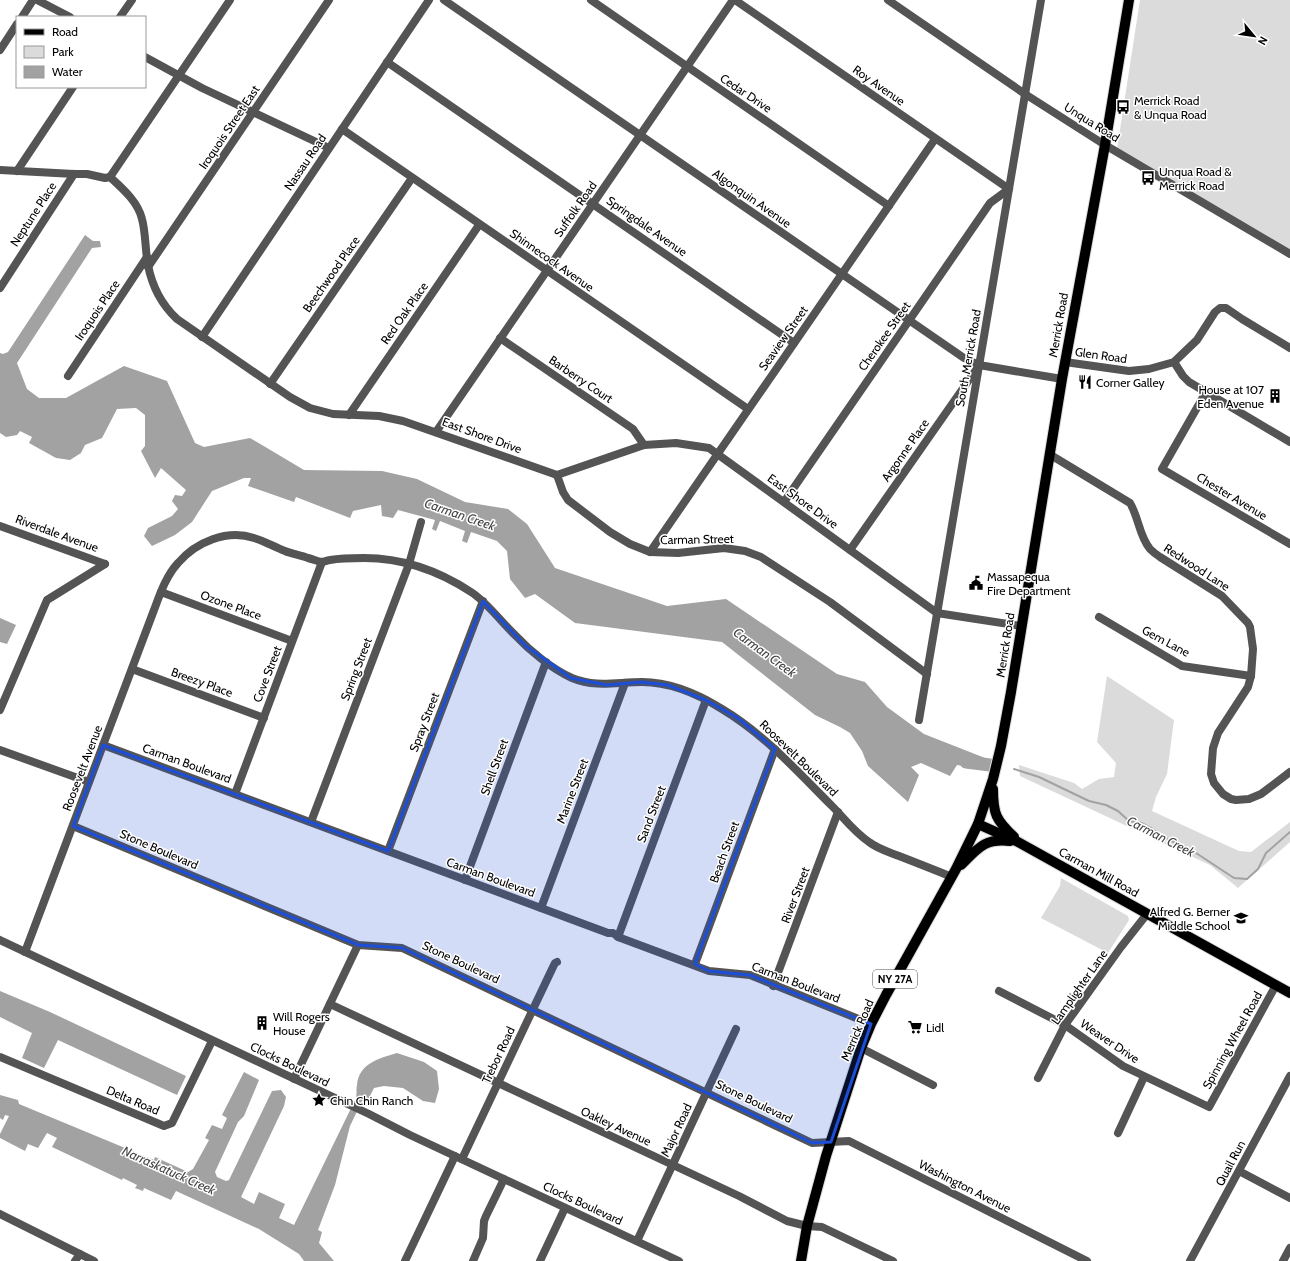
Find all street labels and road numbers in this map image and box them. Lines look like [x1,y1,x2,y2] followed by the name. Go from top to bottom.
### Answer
[850,62,908,108] street label: Roy Avenue
[717,70,775,116] street label: Cedar Drive
[195,82,263,172] street label: Iroquois Street East
[1061,99,1123,145] street label: Unqua Road
[281,131,329,193] street label: Nassau Road
[710,165,794,231] street label: Algonquin Avenue
[550,178,600,240] street label: Suffolk Road
[7,179,59,249] street label: Neptune Place
[604,193,690,259] street label: Springdale Avenue
[507,225,597,295] street label: Shinnecock Avenue
[299,233,363,315] street label: Beechwood Place
[71,277,123,343] street label: Iroquois Place
[377,279,431,347] street label: Red Oak Place
[1045,291,1071,359] street label: Merrick Road
[855,298,913,374] street label: Cherokee Street
[755,303,811,373] street label: Seaview Street
[952,308,984,408] street label: South Merrick Road
[1074,344,1128,366] street label: Glen Road
[546,352,616,406] street label: Barberry Court
[440,414,524,456] street label: East Shore Drive
[878,416,932,484] street label: Argonne Place
[1194,469,1270,523] street label: Chester Avenue
[765,470,841,532] street label: East Shore Drive
[13,511,101,555] street label: Riverdale Avenue
[660,531,734,547] street label: Carman Street
[1161,540,1233,594] street label: Redwood Lane
[198,587,264,623] street label: Ozone Place
[992,612,1018,678] street label: Merrick Road
[1140,622,1192,660] street label: Gem Lane
[337,635,375,703] street label: Spring Street
[249,644,285,704] street label: Cove Street
[169,664,235,700] street label: Breezy Place
[406,690,442,754] street label: Spray Street
[757,717,841,799] street label: Roosevelt Boulevard
[59,723,105,813] street label: Roosevelt Avenue
[477,737,511,797] street label: Shell Street
[141,740,233,786] street label: Carman Boulevard
[553,756,591,826] street label: Marine Street
[633,783,669,845] street label: Sand Street
[706,819,742,885] street label: Beach Street
[118,826,200,872] street label: Stone Boulevard
[1056,844,1142,900] street label: Carman Mill Road
[445,854,537,900] street label: Carman Boulevard
[777,865,813,925] street label: River Street
[420,937,502,987] street label: Stone Boulevard
[1048,947,1110,1027] street label: Lamplighter Lane
[750,958,842,1006] street label: Carman Boulevard
[873,970,917,988] road number: NY 27A
[1199,989,1265,1091] street label: Spinning Wheel Road
[837,997,877,1063] street label: Merrick Road
[1078,1016,1142,1066] street label: Weaver Drive
[478,1024,518,1086] street label: Trebor Road
[248,1038,332,1090] street label: Clocks Boulevard
[713,1076,795,1126] street label: Stone Boulevard
[104,1082,162,1118] street label: Delta Road
[657,1101,695,1159] street label: Major Road
[578,1103,654,1149] street label: Oakley Avenue
[1212,1137,1248,1188] street label: Quail Run
[916,1156,1014,1216] street label: Washington Avenue
[541,1178,625,1228] street label: Clocks Boulevard

